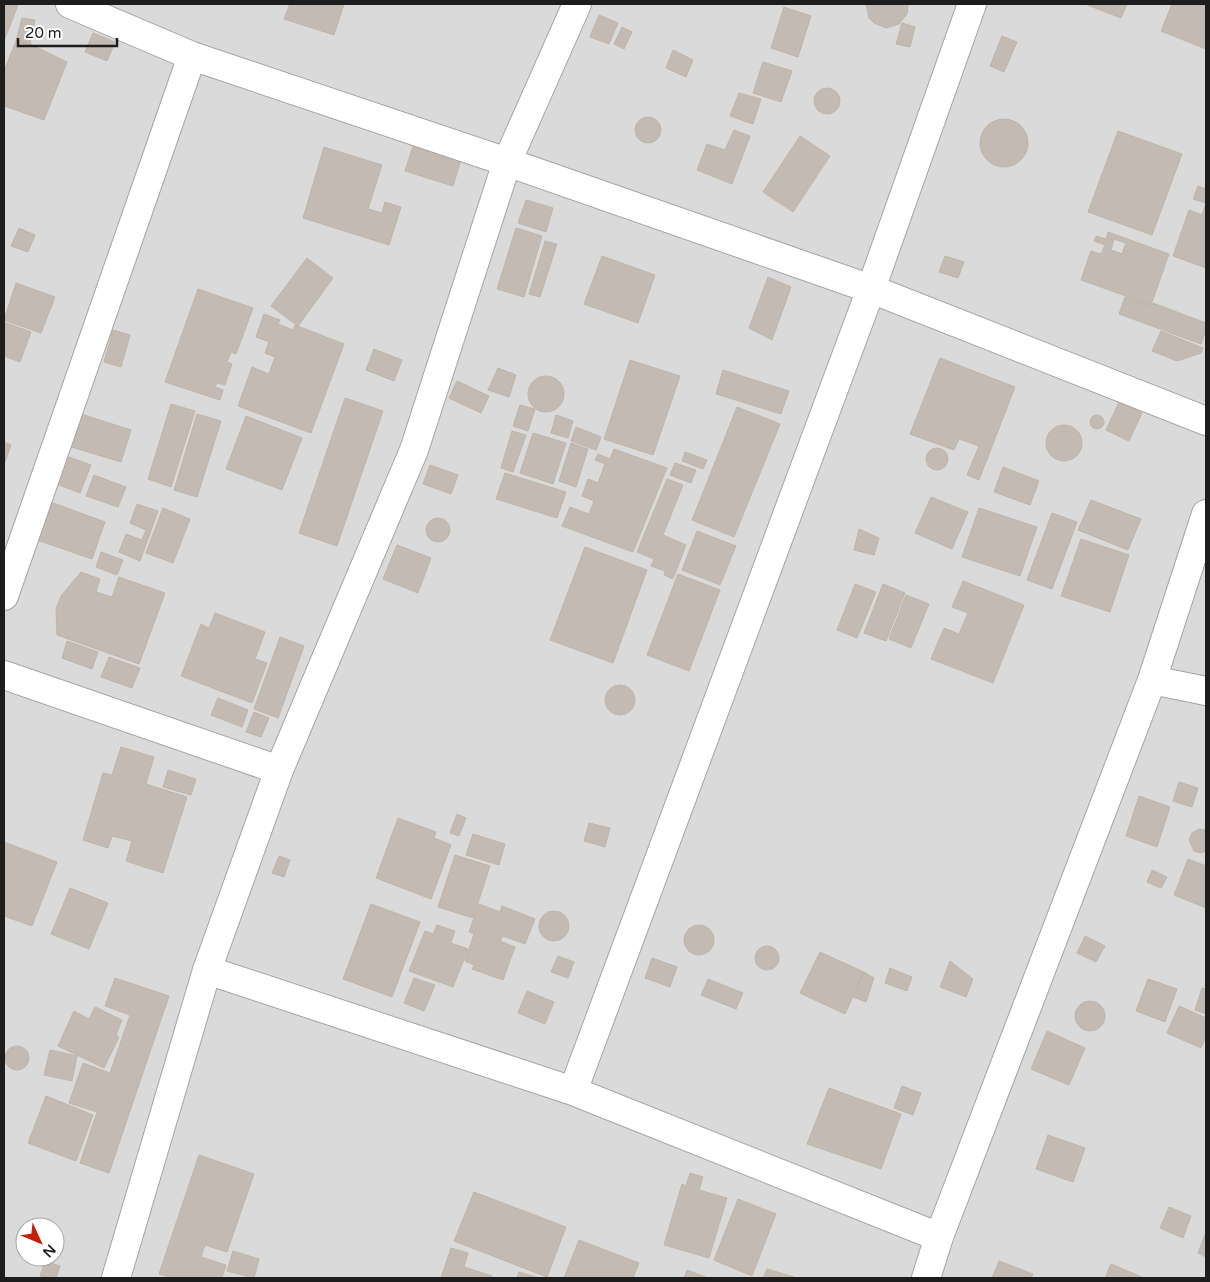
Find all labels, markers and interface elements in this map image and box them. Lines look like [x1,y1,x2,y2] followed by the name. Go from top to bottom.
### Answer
[18,15,116,47] scale bar
[25,24,62,42] text: 20 m
[15,1217,65,1267] north arrow
[39,1241,59,1261] text: N

